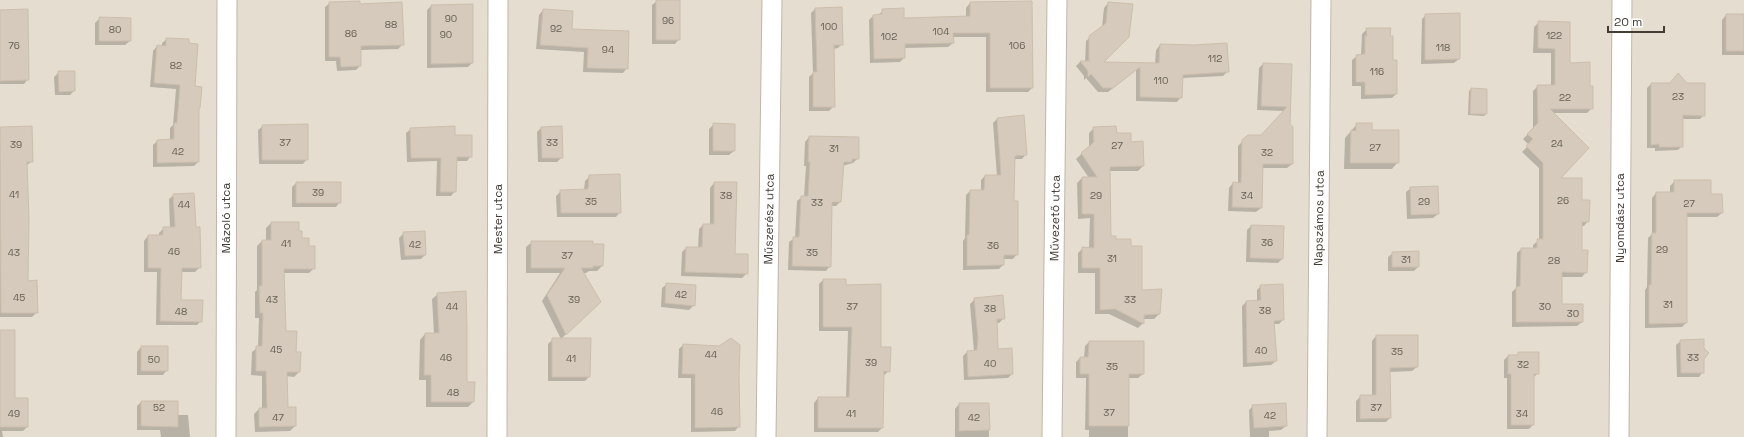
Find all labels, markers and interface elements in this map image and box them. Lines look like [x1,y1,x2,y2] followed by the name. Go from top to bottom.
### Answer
[1608,8,1664,34] scale bar
[445,12,457,25] house number: 90
[662,14,674,27] house number: 96
[1614,14,1642,30] text: 20 m
[385,18,397,31] house number: 88
[821,20,838,33] house number: 100
[550,22,562,35] house number: 92
[109,23,121,36] house number: 80
[933,25,949,38] house number: 104
[345,27,357,40] house number: 86
[440,28,452,41] house number: 90
[1546,29,1562,42] house number: 122
[881,30,897,43] house number: 102
[8,39,20,52] house number: 76
[1009,39,1025,52] house number: 106
[1436,41,1450,54] house number: 118
[602,43,614,56] house number: 94
[1208,52,1222,65] house number: 112
[170,59,182,72] house number: 82
[1370,65,1384,78] house number: 116
[1154,74,1168,87] house number: 110
[1672,90,1684,103] house number: 23
[1559,91,1571,104] house number: 22
[279,136,291,149] house number: 37
[546,136,558,149] house number: 33
[1551,137,1563,150] house number: 24
[10,138,22,151] house number: 39
[1111,139,1123,152] house number: 27
[1369,141,1381,154] house number: 27
[829,142,839,155] house number: 31
[172,145,184,158] house number: 42
[1261,146,1273,159] house number: 32
[1310,170,1328,266] street label: Napszámos utca
[760,173,778,265] street label: Műszerész utca
[1612,173,1628,263] street label: Nyomdász utca
[1046,175,1064,261] street label: Művezető utca
[218,182,234,253] street label: Mázoló utca
[490,184,506,254] street label: Mester utca
[312,186,324,199] house number: 39
[9,188,19,201] house number: 41
[720,189,732,202] house number: 38
[1090,189,1102,202] house number: 29
[1241,189,1253,202] house number: 34
[1557,194,1569,207] house number: 26
[585,195,597,208] house number: 35
[1418,195,1430,208] house number: 29
[811,196,823,209] house number: 33
[1683,197,1695,210] house number: 27
[178,198,190,211] house number: 44
[1261,236,1273,249] house number: 36
[281,237,291,250] house number: 41
[409,238,421,251] house number: 42
[987,239,999,252] house number: 36
[1656,243,1668,256] house number: 29
[168,245,180,258] house number: 46
[8,246,20,259] house number: 43
[806,246,818,259] house number: 35
[561,249,573,262] house number: 37
[1107,252,1117,265] house number: 31
[1401,253,1411,266] house number: 31
[1548,254,1560,267] house number: 28
[675,288,687,301] house number: 42
[13,291,25,304] house number: 45
[266,293,278,306] house number: 43
[568,293,580,306] house number: 39
[1124,293,1136,306] house number: 33
[1663,298,1673,311] house number: 31
[446,300,458,313] house number: 44
[846,300,858,313] house number: 37
[1539,300,1551,313] house number: 30
[984,302,996,315] house number: 38
[1259,304,1271,317] house number: 38
[175,305,187,318] house number: 48
[1567,307,1579,320] house number: 30
[270,343,282,356] house number: 45
[1255,344,1267,357] house number: 40
[1391,345,1403,358] house number: 35
[705,348,717,361] house number: 44
[440,351,452,364] house number: 46
[1687,351,1699,364] house number: 33
[566,352,576,365] house number: 41
[148,353,160,366] house number: 50
[865,356,877,369] house number: 39
[984,357,996,370] house number: 40
[1517,358,1529,371] house number: 32
[1106,360,1118,373] house number: 35
[447,386,459,399] house number: 48
[153,401,165,414] house number: 52
[1370,401,1382,414] house number: 37
[711,405,723,418] house number: 46
[1103,406,1115,419] house number: 37
[8,407,20,420] house number: 49
[846,407,856,420] house number: 41
[1516,407,1528,420] house number: 34
[1264,409,1276,422] house number: 42
[272,411,284,424] house number: 47
[968,411,980,424] house number: 42

